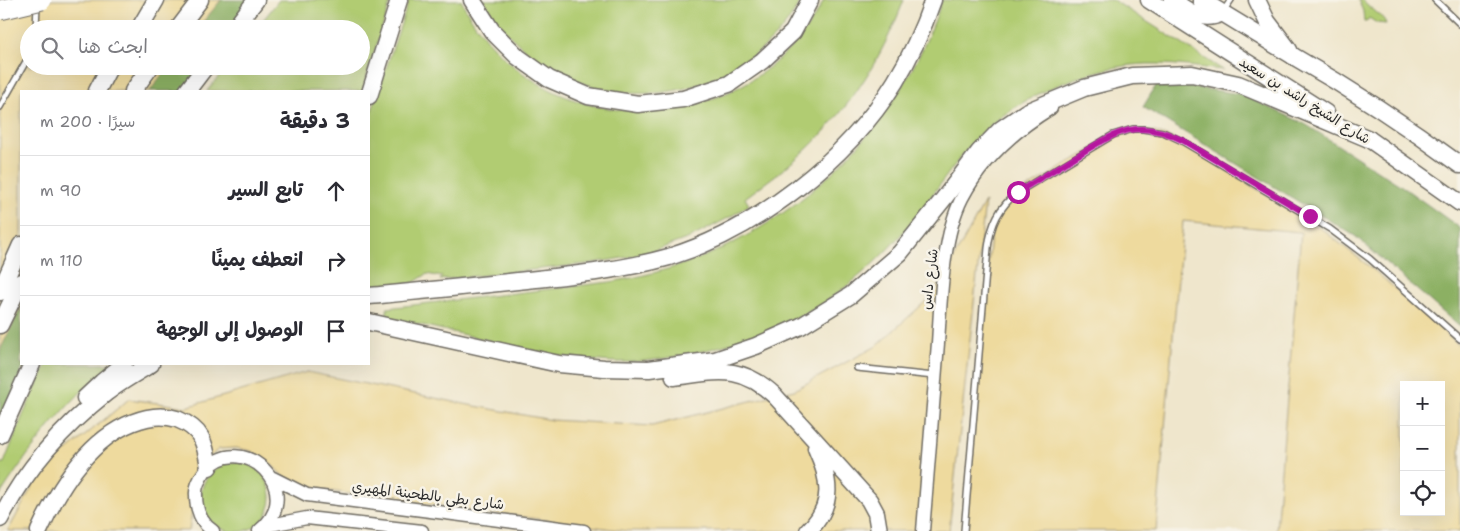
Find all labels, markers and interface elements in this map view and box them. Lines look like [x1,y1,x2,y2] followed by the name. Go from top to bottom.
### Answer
[20,20,370,75] search box
[38,34,66,62] icon: search
[78,34,148,59] text: ابحث هنا
[1236,52,1374,149] street label: شارع الشيخ راشد بن سعيد
[280,107,350,135] text: 3 دقيقة
[40,111,135,132] text: سيرًا · 200 m
[229,177,303,202] text: تابع السير
[322,177,350,205] icon: ahead
[40,180,81,201] text: 90 m
[1007,181,1030,204] route start
[1299,205,1322,228] route end
[212,247,303,272] text: انعطف يمينًا
[322,247,350,275] icon: right
[916,247,943,311] street label: شارع داس
[40,250,83,271] text: 110 m
[156,317,303,342] text: الوصول إلى الوجهة
[322,317,350,345] icon: arrive
[1400,381,1445,516] map controls
[1400,381,1445,426] button: +
[1400,426,1445,471] button: −
[1400,471,1445,516] button: locate
[350,477,505,517] street label: شارع بطي بالطحينة المهيري

